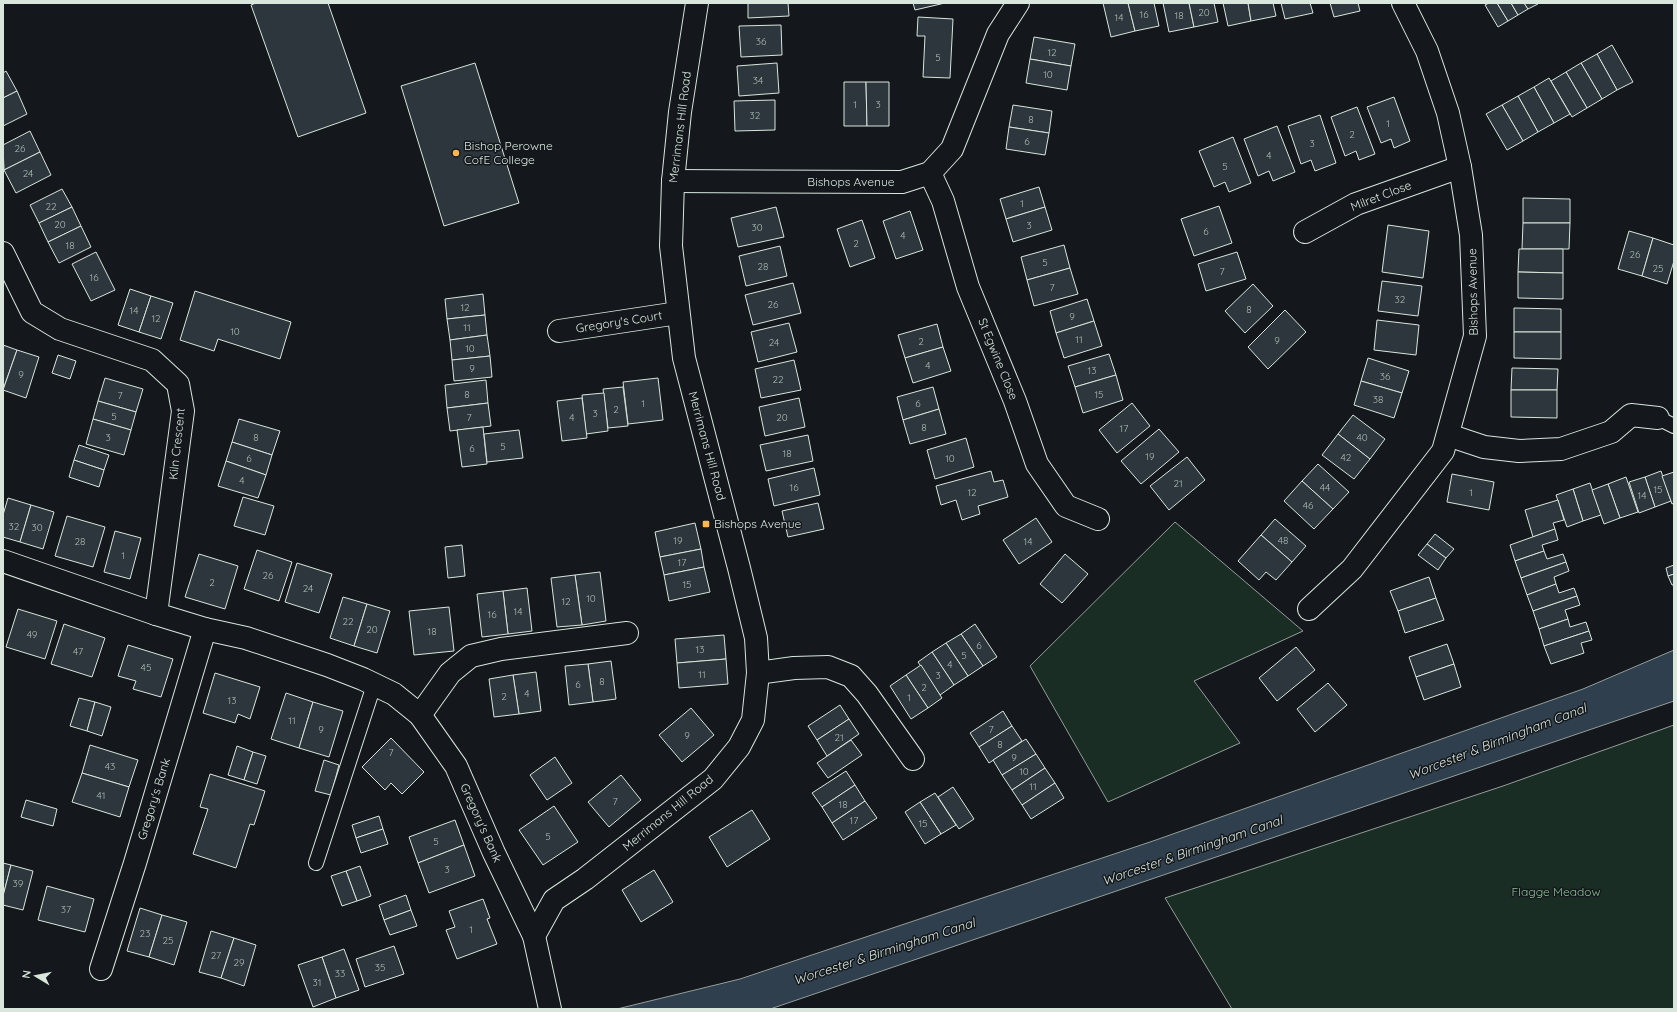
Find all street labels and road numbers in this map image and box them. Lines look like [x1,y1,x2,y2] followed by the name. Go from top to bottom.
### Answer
[665,70,694,184] street label: Merrimans Hill Road
[807,174,895,189] street label: Bishops Avenue
[1348,177,1414,214] street label: Milret Close
[1464,248,1481,336] street label: Bishops Avenue
[575,307,663,336] street label: Gregory's Court
[975,316,1022,402] street label: St Egwine Close
[686,390,729,502] street label: Merrimans Hill Road
[165,407,188,481] street label: Kiln Crescent
[134,756,173,842] street label: Gregory's Bank
[619,771,716,854] street label: Merrimans Hill Road
[457,781,506,865] street label: Gregory's Bank

